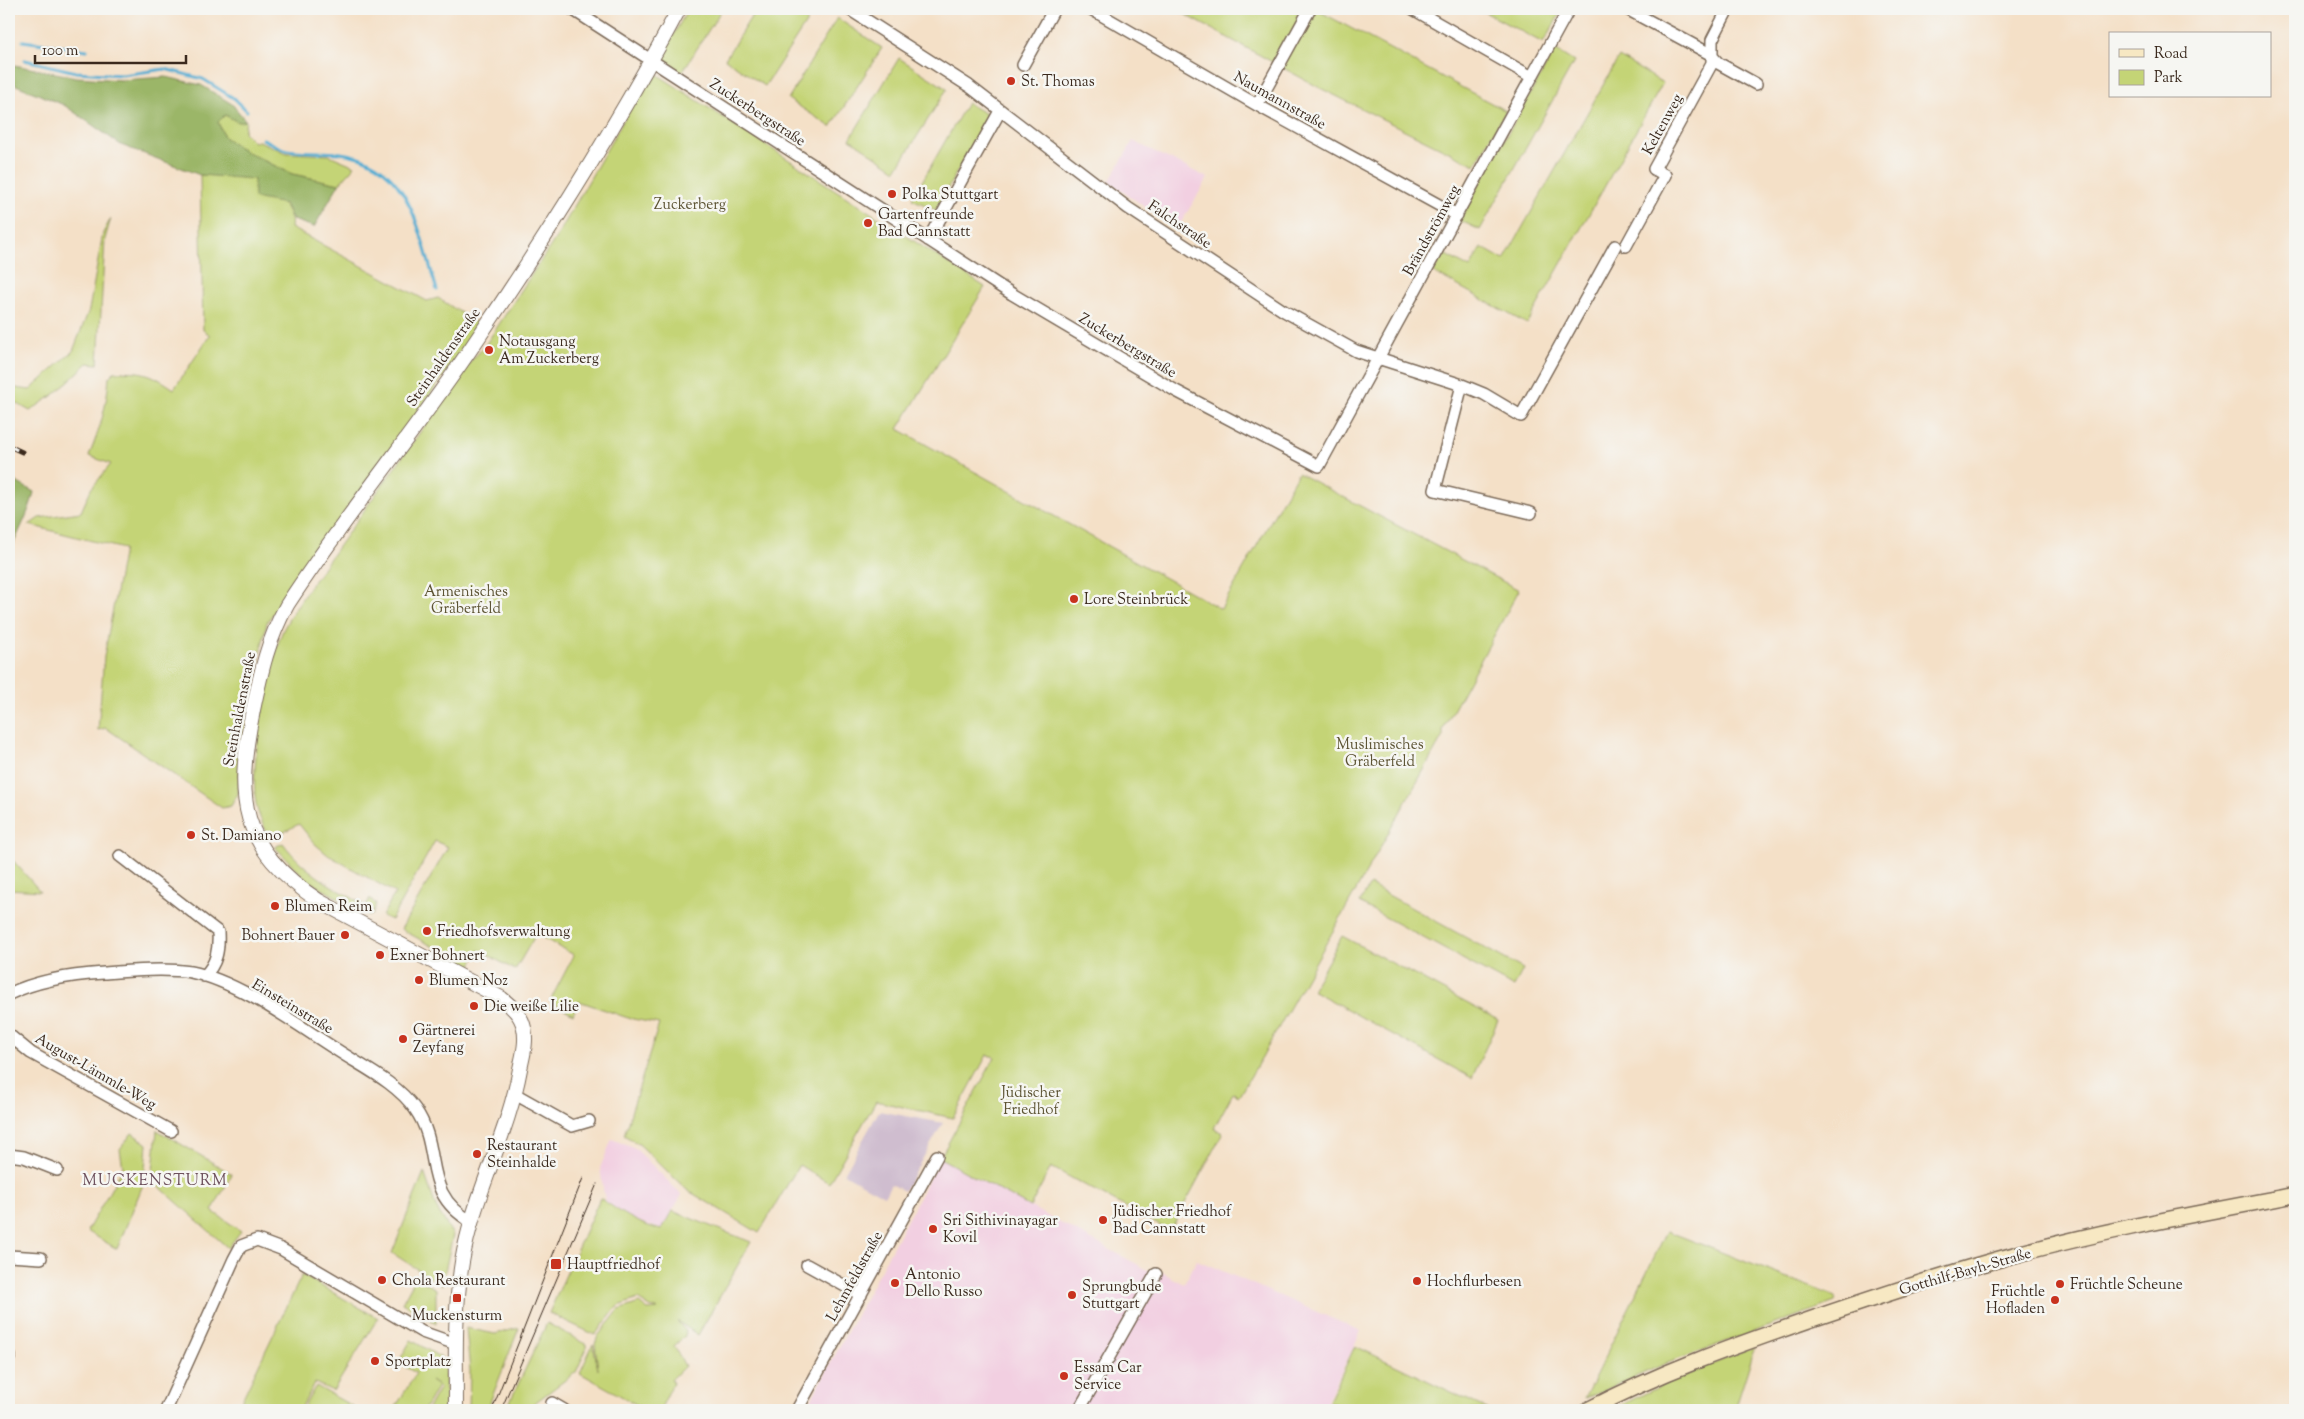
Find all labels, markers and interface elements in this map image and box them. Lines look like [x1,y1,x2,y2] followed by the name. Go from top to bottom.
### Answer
[35,32,186,64] scale bar
[2109,32,2272,98] legend
[42,41,79,62] text: 100 m
[2154,44,2188,65] text: Road
[1229,67,1329,135] street label: Naumannstraße
[2154,68,2183,89] text: Park
[1021,72,1095,93] place label: St. Thomas
[705,74,809,152] street label: Zuckerbergstraße
[1005,75,1017,87] marker: St. Thomas
[1638,90,1689,159] street label: Keltenweg
[1399,181,1466,280] street label: Brändströmweg
[902,185,998,206] place label: Polka Stuttgart
[886,188,898,200] marker: Polka Stuttgart
[654,195,726,216] park label: Zuckerberg
[1143,196,1215,254] street label: Falchstraße
[878,205,974,243] place label: Gartenfreunde Bad Cannstatt
[862,217,874,229] marker: Gartenfreunde Bad Cannstatt
[402,304,486,412] street label: Steinhaldenstraße
[1074,309,1180,384] street label: Zuckerbergstraße
[499,332,599,370] place label: Notausgang Am Zuckerberg
[483,344,495,356] marker: Notausgang Am Zuckerberg
[424,582,508,620] park label: Armenisches Gräberfeld
[1084,590,1188,611] place label: Lore Steinbrück
[1068,593,1080,605] marker: Lore Steinbrück
[219,650,262,769] street label: Steinhaldenstraße
[1336,735,1424,773] park label: Muslimisches Gräberfeld
[201,826,281,847] place label: St. Damiano
[185,829,197,841] marker: St. Damiano
[285,897,373,918] place label: Blumen Reim
[269,900,281,912] marker: Blumen Reim
[437,922,570,943] place label: Friedhofsverwaltung
[421,925,433,937] marker: Friedhofsverwaltung
[242,926,335,947] place label: Bohnert Bauer
[339,929,351,941] marker: Bohnert Bauer
[390,946,485,967] place label: Exner Bohnert
[374,949,386,961] marker: Exner Bohnert
[429,971,508,992] place label: Blumen Noz
[413,974,425,986] marker: Blumen Noz
[247,975,337,1040] street label: Einsteinstraße
[484,997,579,1018] place label: Die weiße Lilie
[468,1000,480,1012] marker: Die weiße Lilie
[413,1021,475,1059] place label: Gärtnerei Zeyfang
[31,1029,160,1116] street label: August-Lämmle-Weg
[397,1033,409,1045] marker: Gärtnerei Zeyfang
[1000,1083,1061,1121] park label: Jüdischer Friedhof
[487,1136,557,1174] place label: Restaurant Steinhalde
[471,1148,483,1160] marker: Restaurant Steinhalde
[82,1170,228,1193] district label: MUCKENSTURM
[1112,1202,1232,1240] place label: Jüdischer Friedhof Bad Cannstatt
[943,1211,1058,1249] place label: Sri Sithivinayagar Kovil
[1097,1214,1109,1226] marker: Jüdischer Friedhof Bad Cannstatt
[927,1223,939,1235] marker: Sri Sithivinayagar Kovil
[822,1228,889,1326] street label: Lehmfeldstraße
[1897,1244,2034,1301] street label: Gotthilf-Bayh-Straße
[567,1255,661,1276] place label: Hauptfriedhof
[549,1257,563,1271] marker: Hauptfriedhof
[905,1265,982,1303] place label: Antonio Dello Russo
[392,1271,505,1292] place label: Chola Restaurant
[1427,1272,1522,1293] place label: Hochflurbesen
[376,1274,388,1286] marker: Chola Restaurant
[1411,1275,1423,1287] marker: Hochflurbesen
[2070,1275,2183,1296] place label: Früchtle Scheune
[889,1277,901,1289] marker: Antonio Dello Russo
[1082,1277,1162,1315] place label: Sprungbude Stuttgart
[2054,1278,2066,1290] marker: Früchtle Scheune
[1986,1282,2045,1320] place label: Früchtle Hofladen
[1066,1289,1078,1301] marker: Sprungbude Stuttgart
[451,1292,463,1304] marker: Muckensturm
[2049,1294,2061,1306] marker: Früchtle Hofladen
[412,1306,503,1327] place label: Muckensturm
[385,1352,452,1373] place label: Sportplatz
[369,1355,381,1367] marker: Sportplatz
[1074,1358,1142,1396] place label: Essam Car Service
[1058,1370,1070,1382] marker: Essam Car Service

